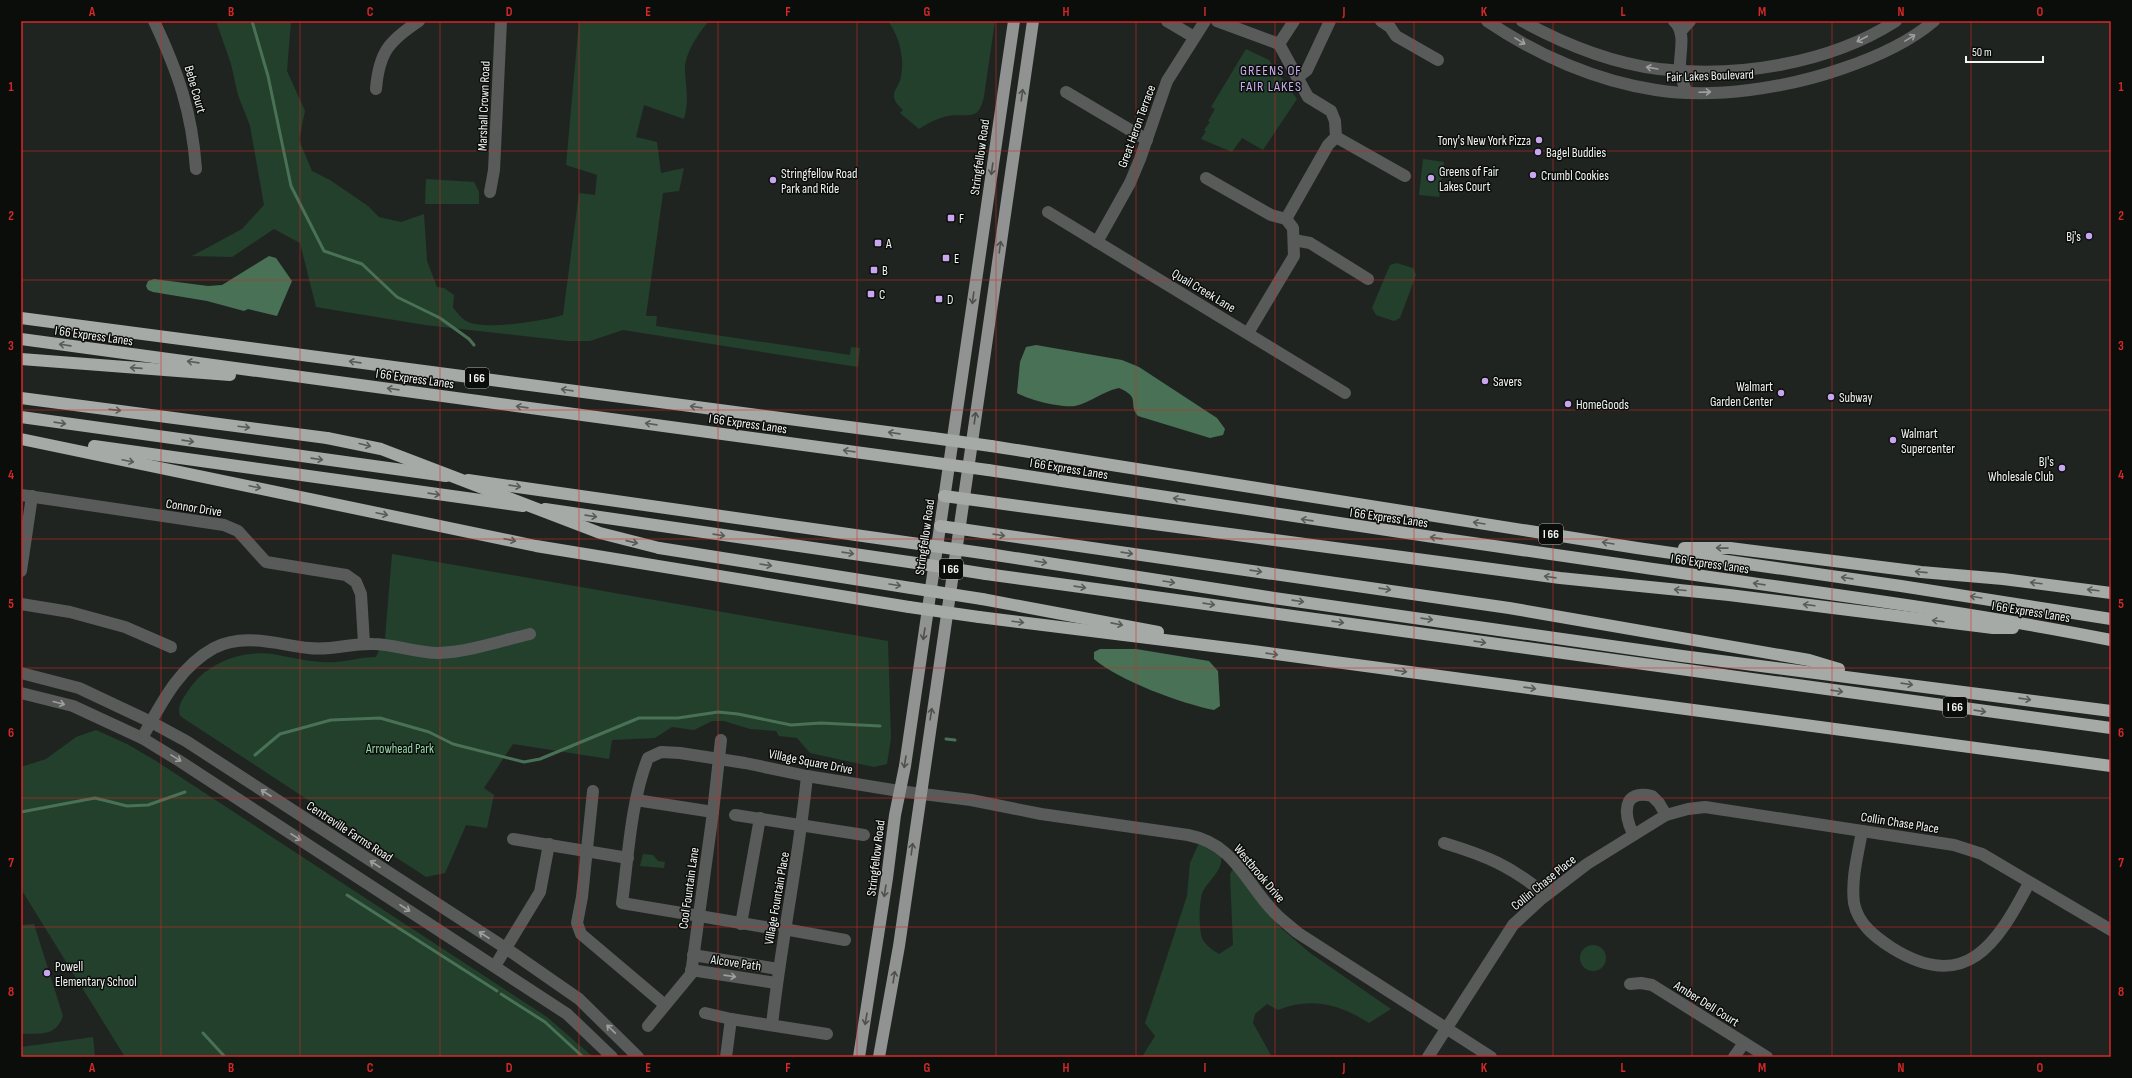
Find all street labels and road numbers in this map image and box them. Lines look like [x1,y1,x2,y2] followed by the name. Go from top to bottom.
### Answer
[474,61,494,151] street label: Marshall Crown Road
[181,64,209,115] street label: Bebe Court
[1666,66,1754,86] street label: Fair Lakes Boulevard
[1115,83,1159,170] street label: Great Heron Terrace
[967,118,993,196] street label: Stringfellow Road
[1169,266,1238,316] street label: Quail Creek Lane
[54,323,134,349] street label: I 66 Express Lanes
[375,366,455,392] street label: I 66 Express Lanes
[465,368,489,388] road number: I 66
[708,411,788,437] street label: I 66 Express Lanes
[1029,455,1109,483] street label: I 66 Express Lanes
[165,496,223,520] street label: Connor Drive
[912,498,938,576] street label: Stringfellow Road
[1349,505,1429,531] street label: I 66 Express Lanes
[1539,524,1563,544] road number: I 66
[1670,551,1750,577] street label: I 66 Express Lanes
[939,559,963,579] road number: I 66
[1991,598,2071,626] street label: I 66 Express Lanes
[1943,697,1967,717] road number: I 66
[767,746,854,778] street label: Village Square Drive
[303,798,396,866] street label: Centreville Farms Road
[1860,809,1940,837] street label: Collin Chase Place
[863,819,889,897] street label: Stringfellow Road
[1230,841,1288,906] street label: Westbrook Drive
[675,846,703,930] street label: Cool Fountain Lane
[761,850,793,946] street label: Village Fountain Place
[1508,852,1579,914] street label: Collin Chase Place
[709,951,762,974] street label: Alcove Path
[1670,977,1742,1030] street label: Amber Dell Court

